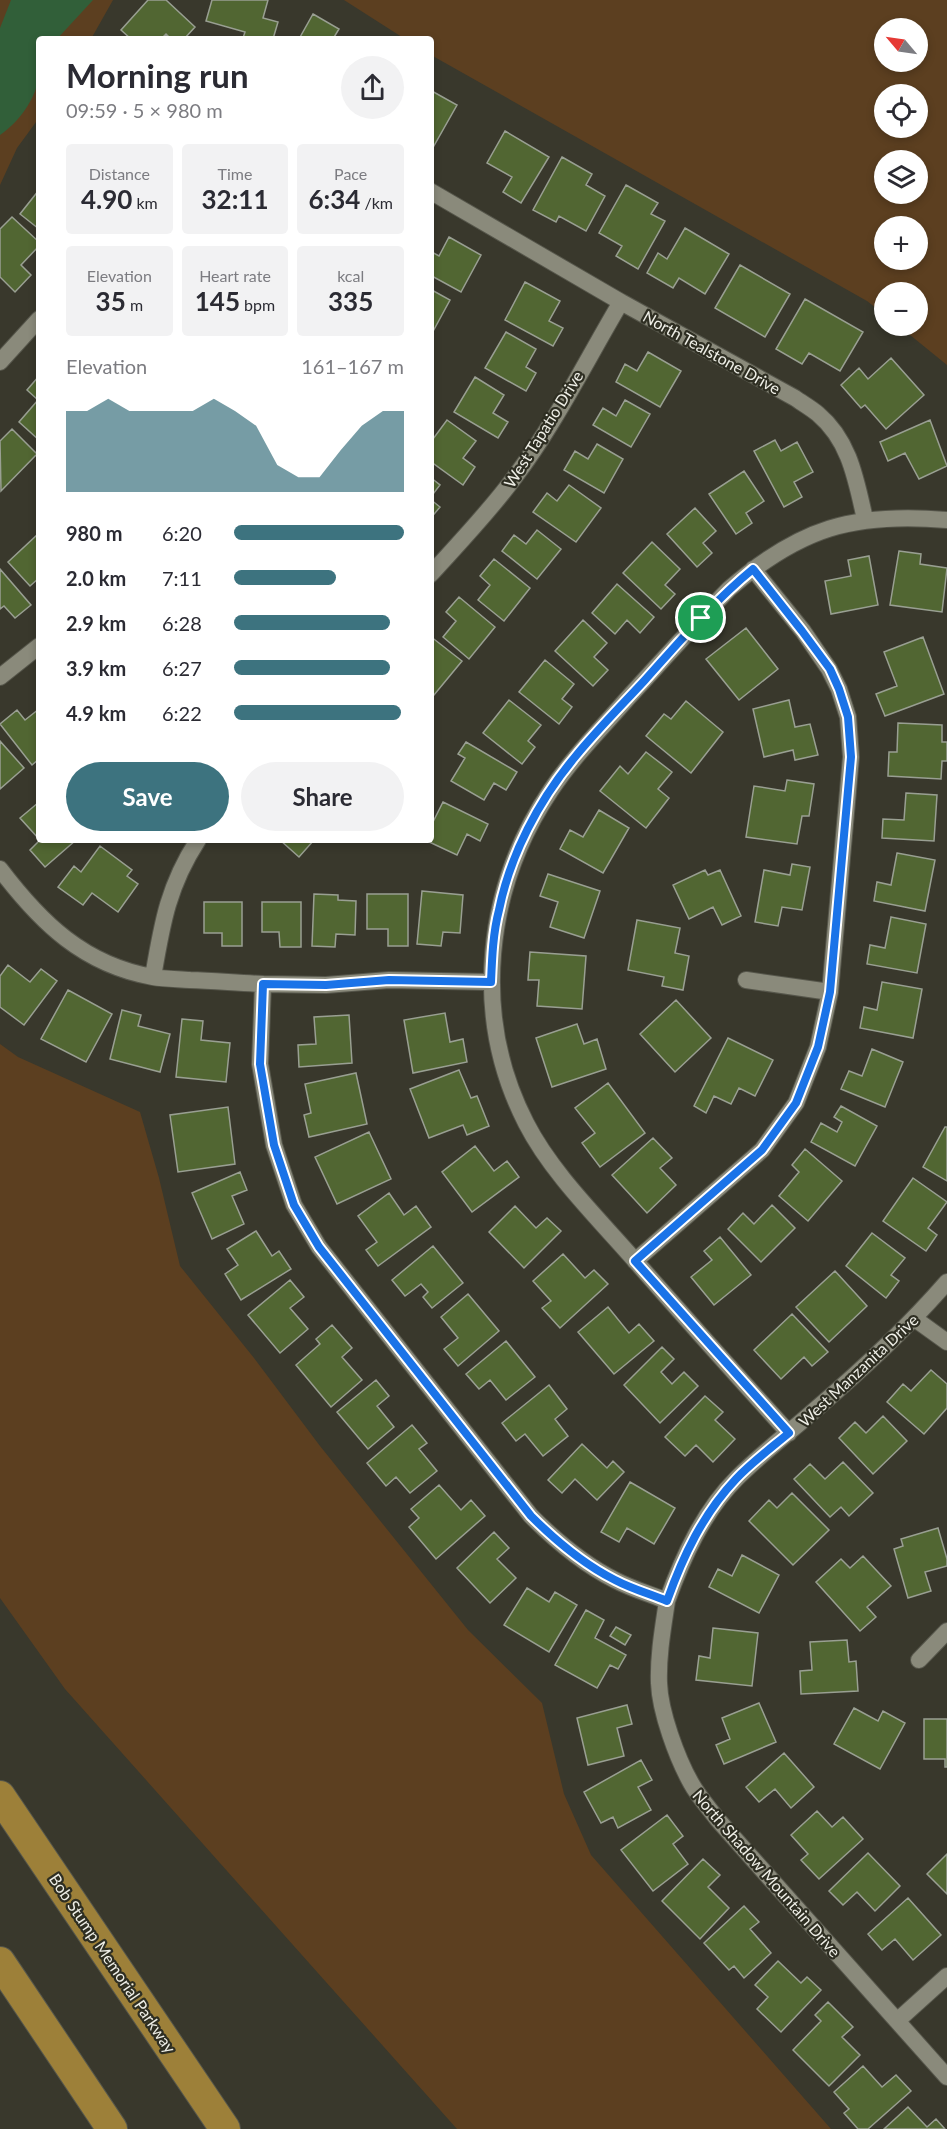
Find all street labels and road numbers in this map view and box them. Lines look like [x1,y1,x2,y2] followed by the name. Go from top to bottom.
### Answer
[640,306,784,398] street label: North Tealstone Drive
[499,367,587,491] street label: West Tapatio Drive
[794,1310,922,1430] street label: West Manzanita Drive
[689,1785,845,1961] street label: North Shadow Mountain Drive
[46,1870,181,2057] street label: Bob Stump Memorial Parkway

